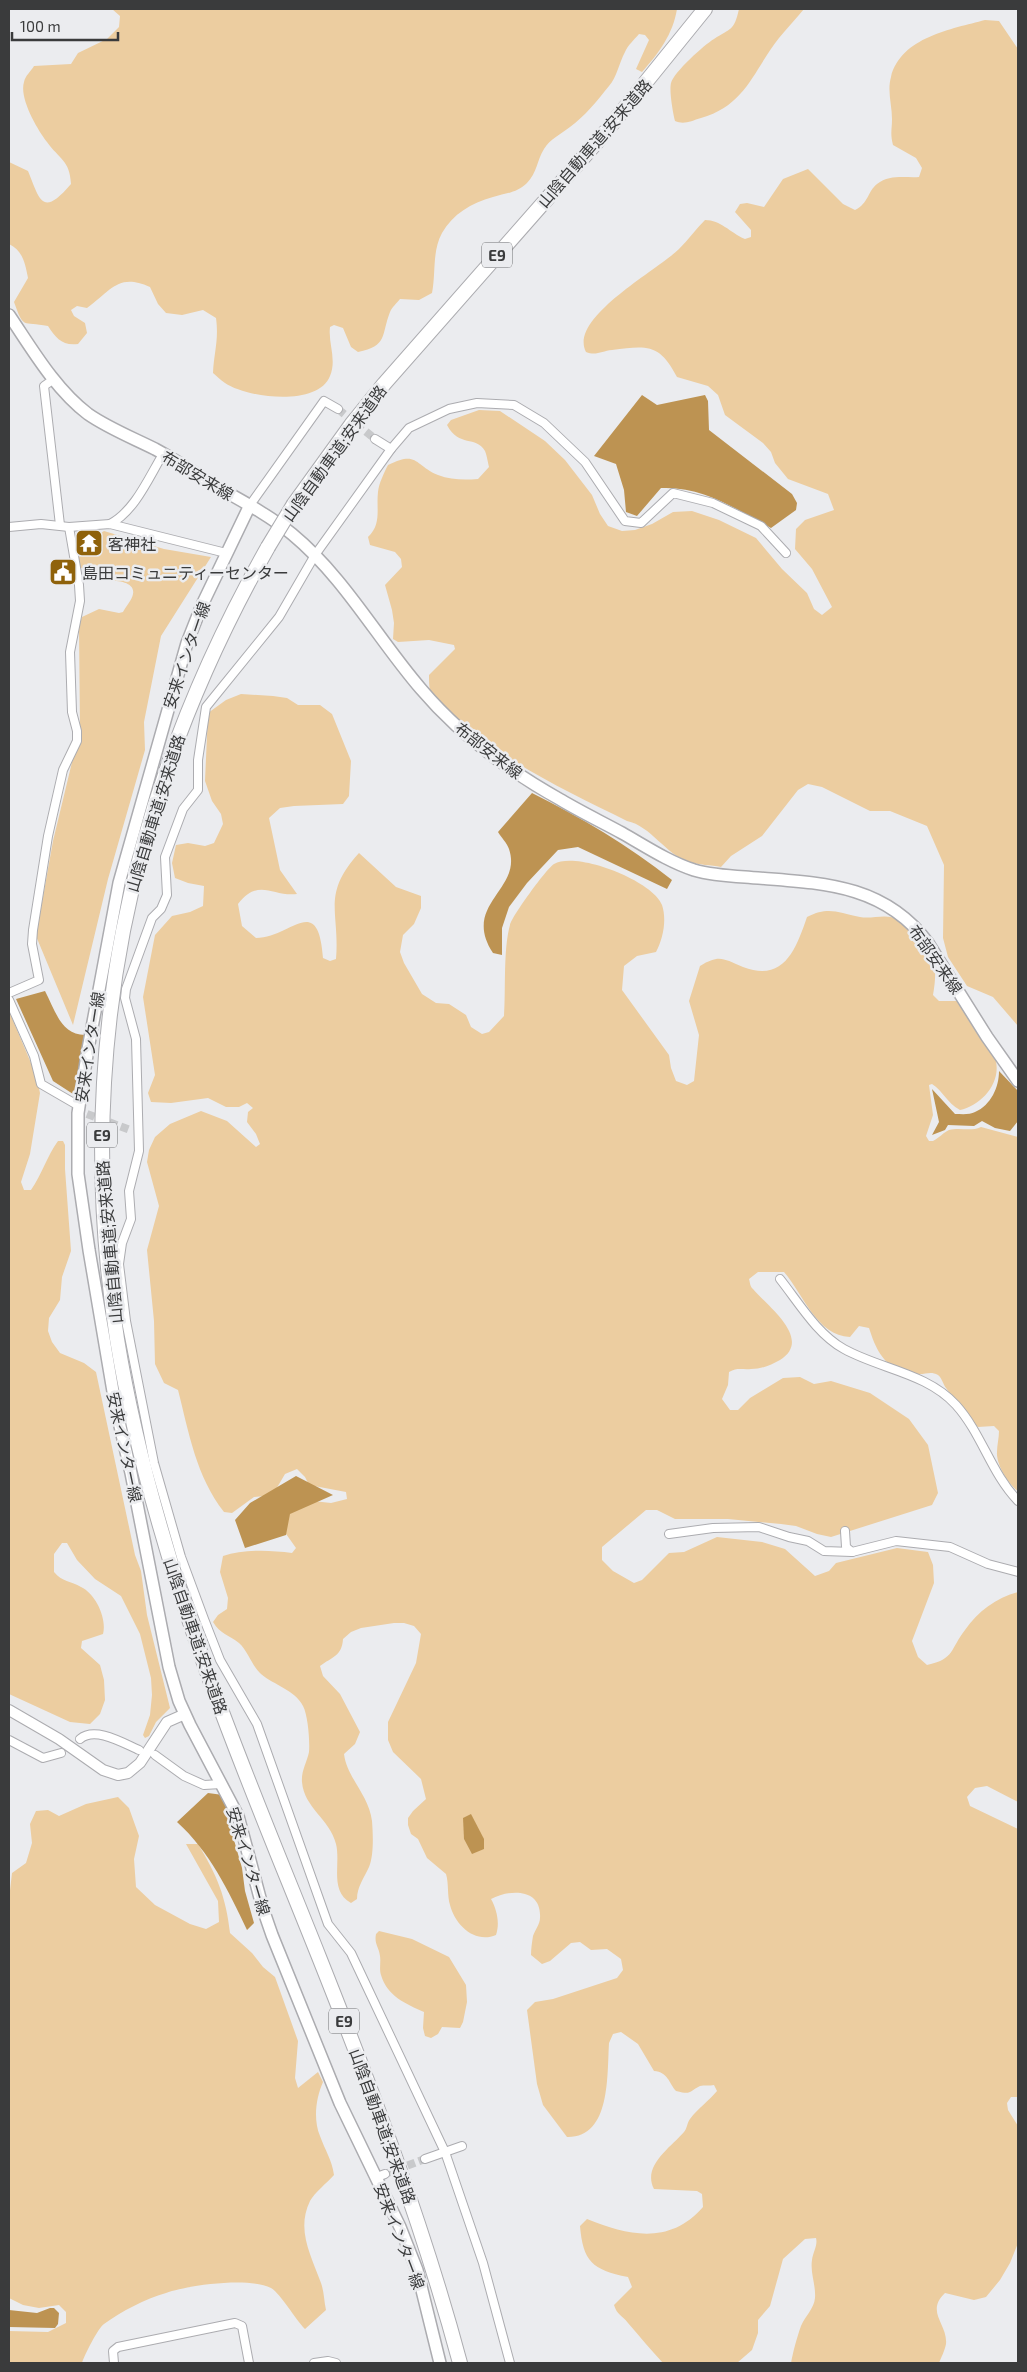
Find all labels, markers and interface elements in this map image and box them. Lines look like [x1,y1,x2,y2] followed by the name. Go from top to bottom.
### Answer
[12,10,119,42] scale bar
[20,17,61,35] text: 100 m
[533,75,655,211] street label: 山陰自動車道;安来道路
[482,242,512,268] road number: E9
[278,381,390,525] street label: 山陰自動車道;安来道路
[159,446,237,504] street label: 布部安来線
[74,528,104,558] temple icon: 客神社
[108,534,156,553] place label: 客神社
[48,557,78,587] public building icon: 島田コミュニティーセンター
[82,563,289,582] place label: 島田コミュニティーセンター
[159,599,213,711] street label: 安来インター線
[452,718,526,782] street label: 布部安来線
[122,732,188,894] street label: 山陰自動車道;安来道路
[905,921,967,997] street label: 布部安来線
[71,990,107,1104] street label: 安来インター線
[87,1122,117,1148] road number: E9
[92,1160,126,1324] street label: 山陰自動車道;安来道路
[104,1390,146,1504] street label: 安来インター線
[160,1555,232,1717] street label: 山陰自動車道;安来道路
[224,1805,274,1917] street label: 安来インター線
[329,2008,359,2034] road number: E9
[346,2046,420,2206] street label: 山陰自動車道;安来道路
[371,2180,429,2292] street label: 安来インター線

